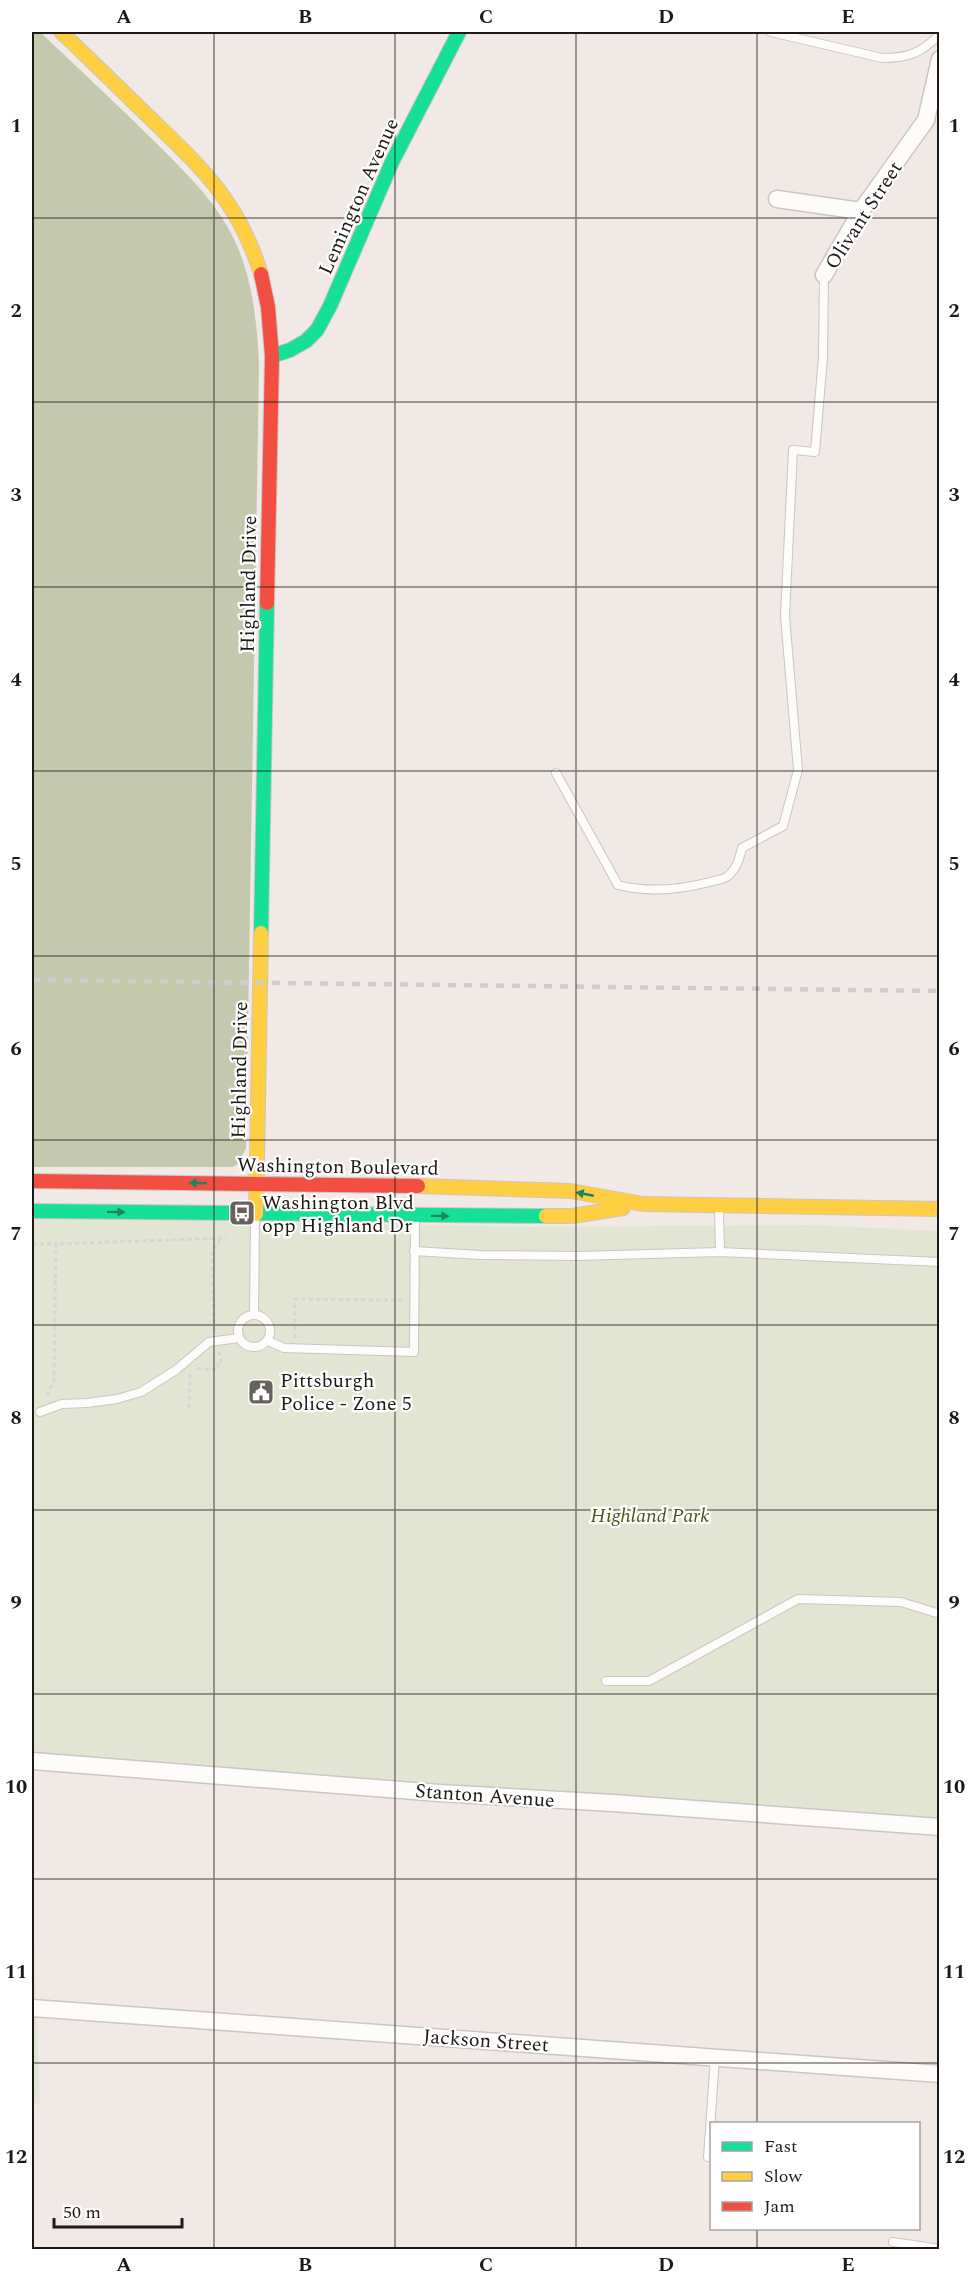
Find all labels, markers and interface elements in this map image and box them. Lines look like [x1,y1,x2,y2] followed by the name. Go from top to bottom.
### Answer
[116,2,132,32] text: A
[298,2,312,32] text: B
[479,2,493,32] text: C
[658,2,674,32] text: D
[841,2,855,32] text: E
[10,111,22,141] text: 1
[948,111,960,141] text: 1
[311,113,407,280] street label: Lemington Avenue
[818,155,910,276] street label: Olivant Street
[10,296,22,326] text: 2
[948,296,960,326] text: 2
[10,480,22,510] text: 3
[948,480,960,510] text: 3
[233,515,265,653] street label: Highland Drive
[10,665,22,695] text: 4
[948,665,960,695] text: 4
[10,849,22,879] text: 5
[948,849,960,879] text: 5
[224,1001,256,1139] street label: Highland Drive
[10,1034,22,1064] text: 6
[948,1034,960,1064] text: 6
[237,1150,439,1184] street label: Washington Boulevard
[188,1178,207,1188] one-way arrow
[262,1188,414,1241] place label: Washington Blvd opp Highland Dr
[576,1189,595,1198] one-way arrow
[227,1198,257,1228] bus stop icon: Washington Blvd opp Highland Dr
[107,1207,126,1217] one-way arrow
[430,1211,449,1221] one-way arrow
[10,1219,22,1249] text: 7
[948,1219,960,1249] text: 7
[280,1366,412,1419] place label: Pittsburgh Police - Zone 5
[246,1377,276,1407] public building icon: Pittsburgh Police - Zone 5
[10,1403,22,1433] text: 8
[948,1403,960,1433] text: 8
[590,1501,710,1531] park label: Highland Park
[10,1588,22,1618] text: 9
[948,1588,960,1618] text: 9
[5,1772,27,1802] text: 10
[943,1772,965,1802] text: 10
[414,1776,556,1816] street label: Stanton Avenue
[5,1957,27,1987] text: 11
[943,1957,965,1987] text: 11
[422,2022,550,2060] street label: Jackson Street
[710,2122,920,2230] legend
[764,2133,797,2160] text: Fast
[5,2142,27,2172] text: 12
[943,2142,965,2172] text: 12
[764,2163,803,2190] text: Slow
[54,2191,182,2229] scale bar
[764,2193,795,2220] text: Jam
[63,2199,101,2226] text: 50 m
[116,2250,132,2280] text: A
[298,2250,312,2280] text: B
[479,2250,493,2280] text: C
[658,2250,674,2280] text: D
[841,2250,855,2280] text: E

